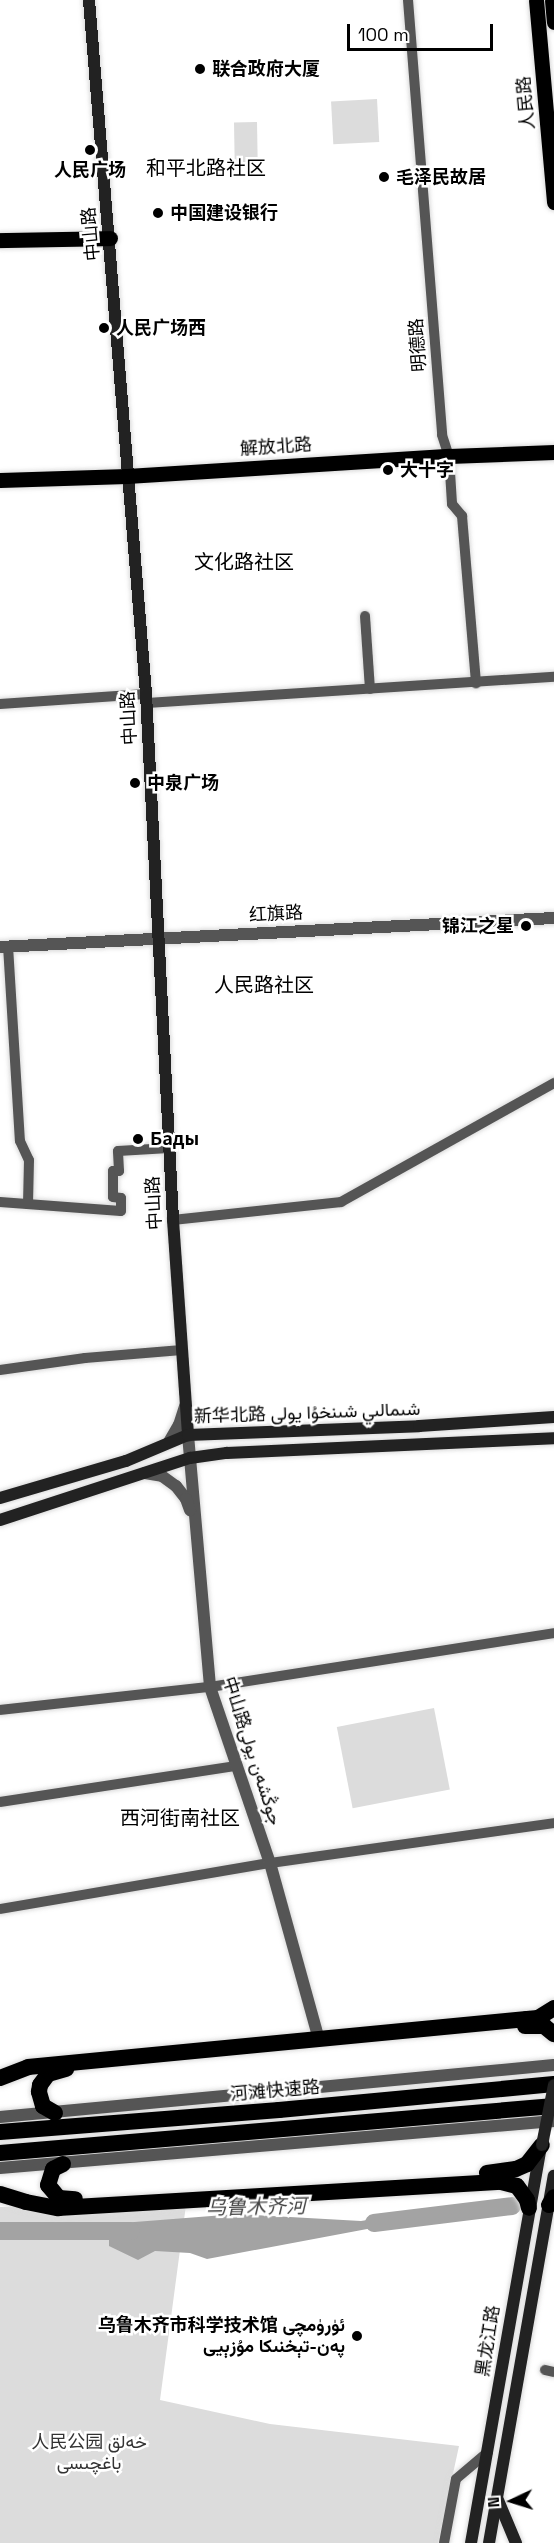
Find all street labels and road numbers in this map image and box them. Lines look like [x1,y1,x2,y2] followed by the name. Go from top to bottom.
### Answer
[513,75,539,131] street label: 人民路
[78,206,104,262] street label: 中山路
[405,317,431,373] street label: 明德路
[239,434,313,460] street label: 解放北路
[117,690,141,746] street label: 中山路
[248,902,304,926] street label: 红旗路
[142,1175,166,1231] street label: 中山路
[194,1398,420,1428] street label: 新华北路 شىمالىي شىنخۇا يولى
[218,1674,286,1828] street label: 中山路جوڭشەن يولى
[229,2076,321,2106] street label: 河滩快速路
[472,2304,504,2378] street label: 黑龙江路

